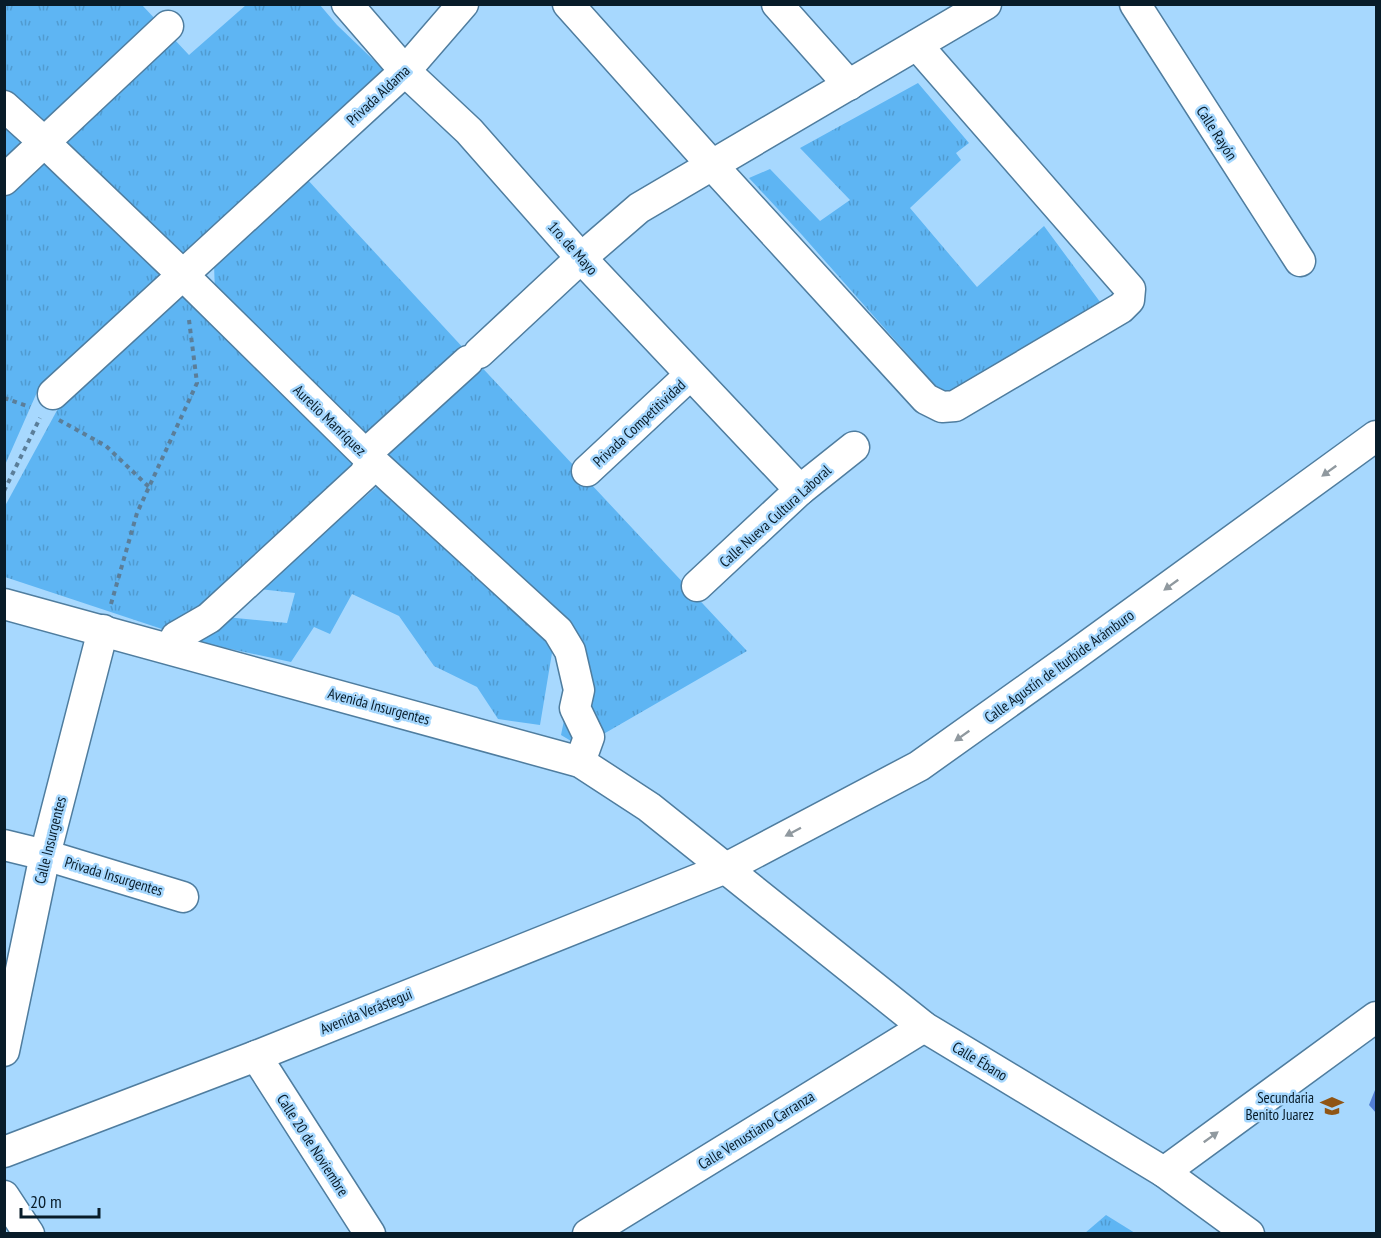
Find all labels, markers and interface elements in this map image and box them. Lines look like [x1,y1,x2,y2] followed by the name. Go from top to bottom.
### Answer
[342,61,414,129] street label: Privada Aldama
[1192,102,1242,164] street label: Calle Rayón
[544,217,602,279] street label: 1ro. de Mayo
[589,375,689,471] street label: Privada Competitividad
[289,380,371,460] street label: Aurelio Manríquez
[715,461,835,571] street label: Calle Nueva Cultura Laboral
[1322,465,1338,477] one-way arrow
[1164,579,1180,591] one-way arrow
[980,605,1138,727] street label: Calle Agustín de Iturbide Arámburo
[326,683,432,729] street label: Avenida Insurgentes
[954,729,969,741] one-way arrow
[30,794,70,886] street label: Calle Insurgentes
[784,827,801,837] one-way arrow
[63,852,165,900] street label: Privada Insurgentes
[317,984,415,1038] street label: Avenida Verástegui
[949,1037,1011,1085] street label: Calle Ébano
[694,1087,818,1173] street label: Calle Venustiano Carranza
[1246,1088,1314,1124] place label: Secundaria Benito Juarez
[273,1090,353,1200] street label: Calle 20 de Noviembre
[1319,1093,1345,1119] school or university icon: Secundaria Benito Juarez
[1203,1131,1219,1143] one-way arrow
[21,1181,99,1219] scale bar
[30,1190,62,1213] text: 20 m

